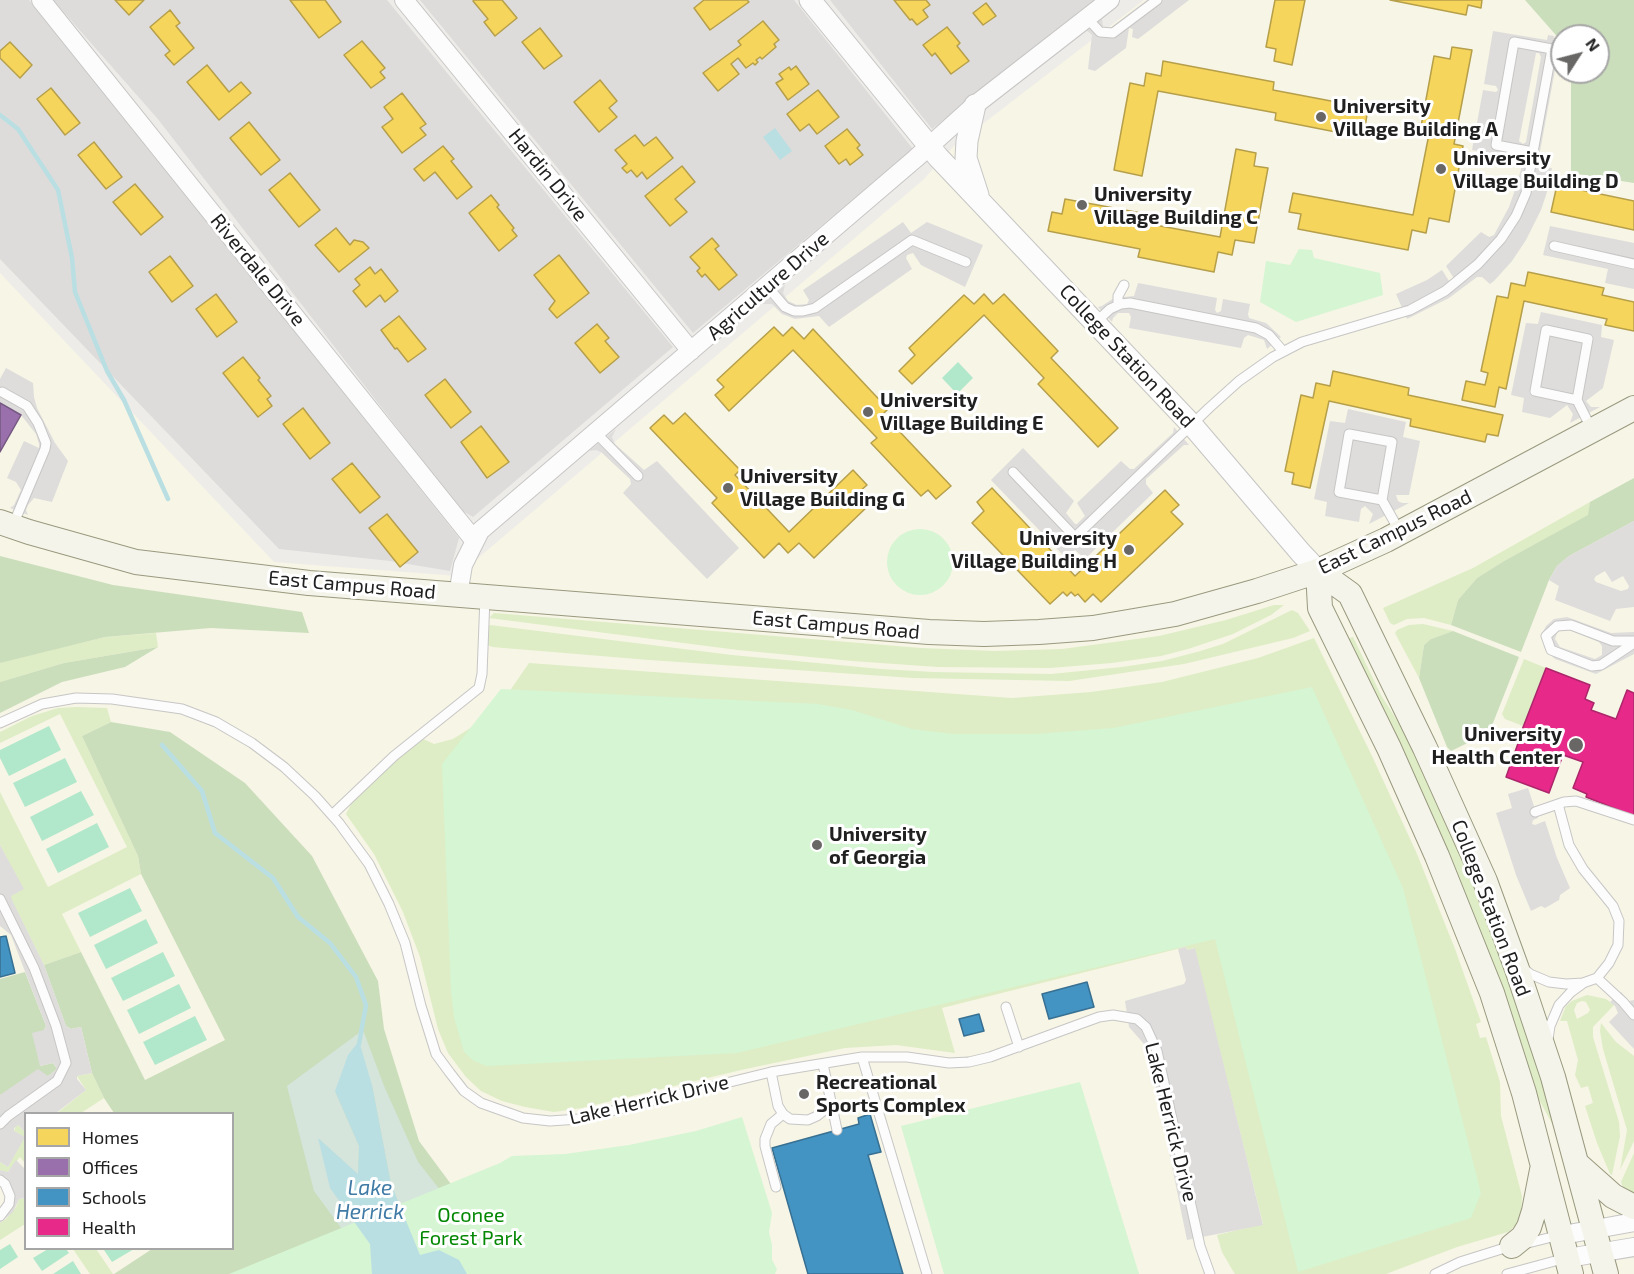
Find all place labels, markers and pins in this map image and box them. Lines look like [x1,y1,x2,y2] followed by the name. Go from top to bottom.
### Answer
[1333,94,1498,141] place label: University Village Building A
[1314,110,1328,124] marker: University Village Building A
[1453,146,1619,193] place label: University Village Building D
[1434,162,1448,176] marker: University Village Building D
[1094,182,1258,229] place label: University Village Building C
[1075,198,1089,212] marker: University Village Building C
[880,388,1044,435] place label: University Village Building E
[861,405,875,419] marker: University Village Building E
[740,464,905,511] place label: University Village Building G
[721,481,735,495] marker: University Village Building G
[951,526,1117,573] place label: University Village Building H
[1122,543,1136,557] marker: University Village Building H
[1432,722,1562,769] place label: University Health Center
[1567,736,1585,754] marker: University Health Center
[829,822,927,869] place label: University of Georgia
[810,838,824,852] marker: University of Georgia
[816,1070,966,1117] place label: Recreational Sports Complex
[797,1087,811,1101] marker: Recreational Sports Complex

